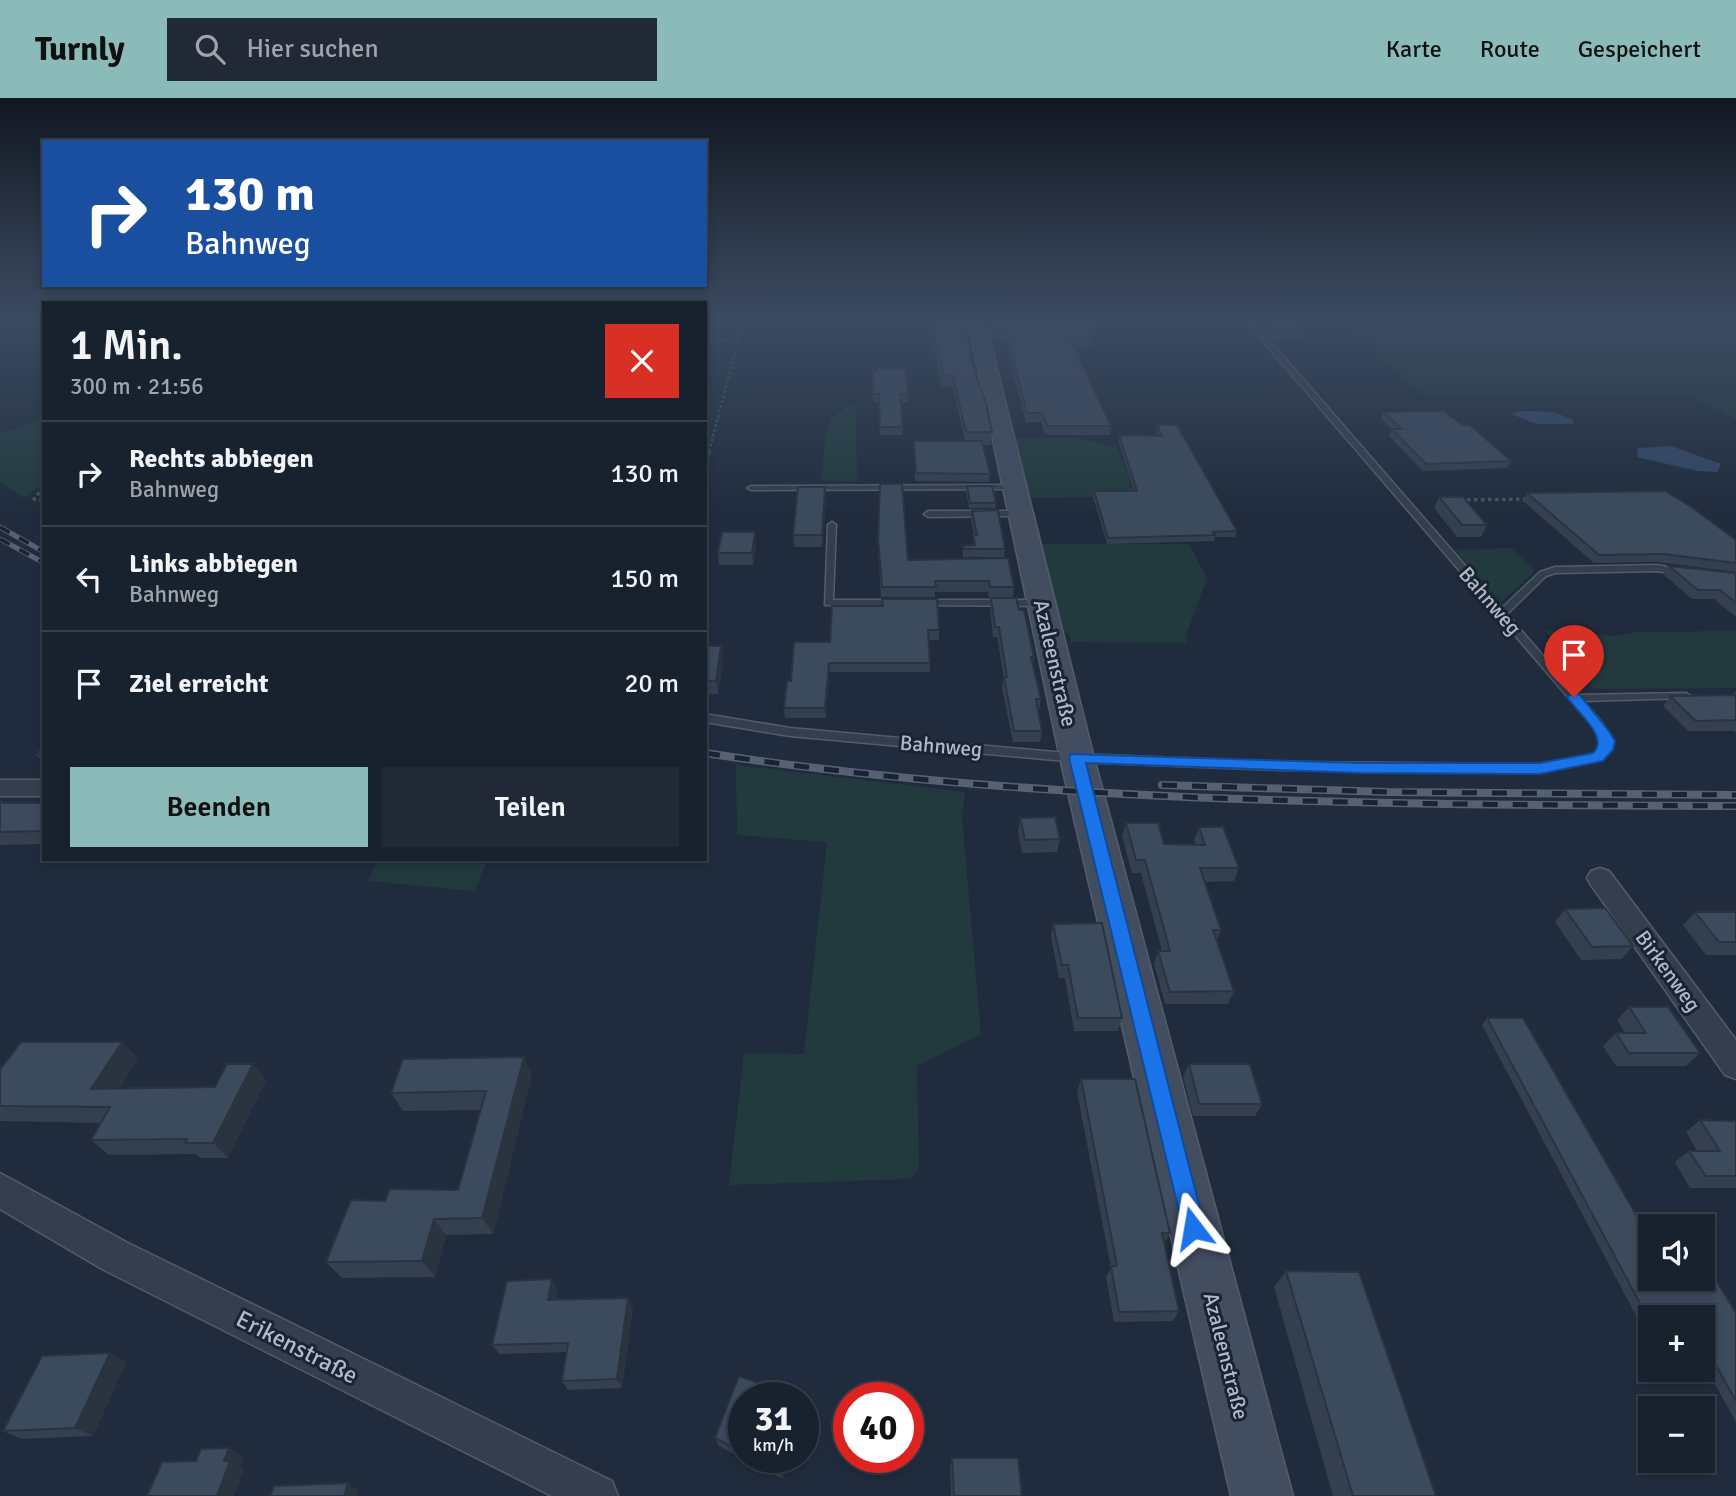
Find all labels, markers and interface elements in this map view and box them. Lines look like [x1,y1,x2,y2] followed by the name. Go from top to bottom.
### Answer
[167,18,657,81] search box
[35,29,125,70] text: Turnly
[191,30,229,68] icon: search
[247,33,379,65] text: Hier suchen
[1386,34,1442,64] text: Karte
[1480,34,1540,64] text: Route
[1578,34,1701,64] text: Gespeichert
[185,164,315,224] text: 130 m
[70,168,161,259] icon: right
[185,224,311,263] text: Bahnweg
[70,320,183,371] text: 1 Min.
[605,324,679,398] button: close
[70,372,204,401] text: 300 m · 21:56
[129,443,314,475] text: Rechts abbiegen
[70,455,108,493] icon: right
[610,458,679,490] text: 130 m
[129,475,219,504] text: Bahnweg
[129,548,298,580] text: Links abbiegen
[70,560,108,598] icon: left
[1453,561,1527,641] street label: Bahnweg
[610,563,679,595] text: 150 m
[129,580,219,609] text: Bahnweg
[1028,597,1082,729] street label: Azaleenstraße
[1544,625,1604,697] pin
[1555,636,1593,674] icon: arrive
[70,665,108,703] icon: arrive
[129,668,269,700] text: Ziel erreicht
[624,668,679,700] text: 20 m
[899,729,983,763] street label: Bahnweg
[70,767,368,847] button: Beenden
[382,767,679,847] button: Teilen
[1630,925,1706,1017] street label: Birkenweg
[1156,1191,1230,1265] position arrow
[1638,1214,1715,1473] map controls
[1638,1214,1715,1291] button: sound
[1198,1290,1254,1422] street label: Azaleenstraße
[231,1303,363,1391] street label: Erikenstraße
[1638,1305,1715,1382] button: +
[833,1382,924,1473] speed limit sign: 40
[1638,1396,1715,1473] button: −
[755,1397,792,1440] text: 31
[753,1434,794,1456] text: km/h

